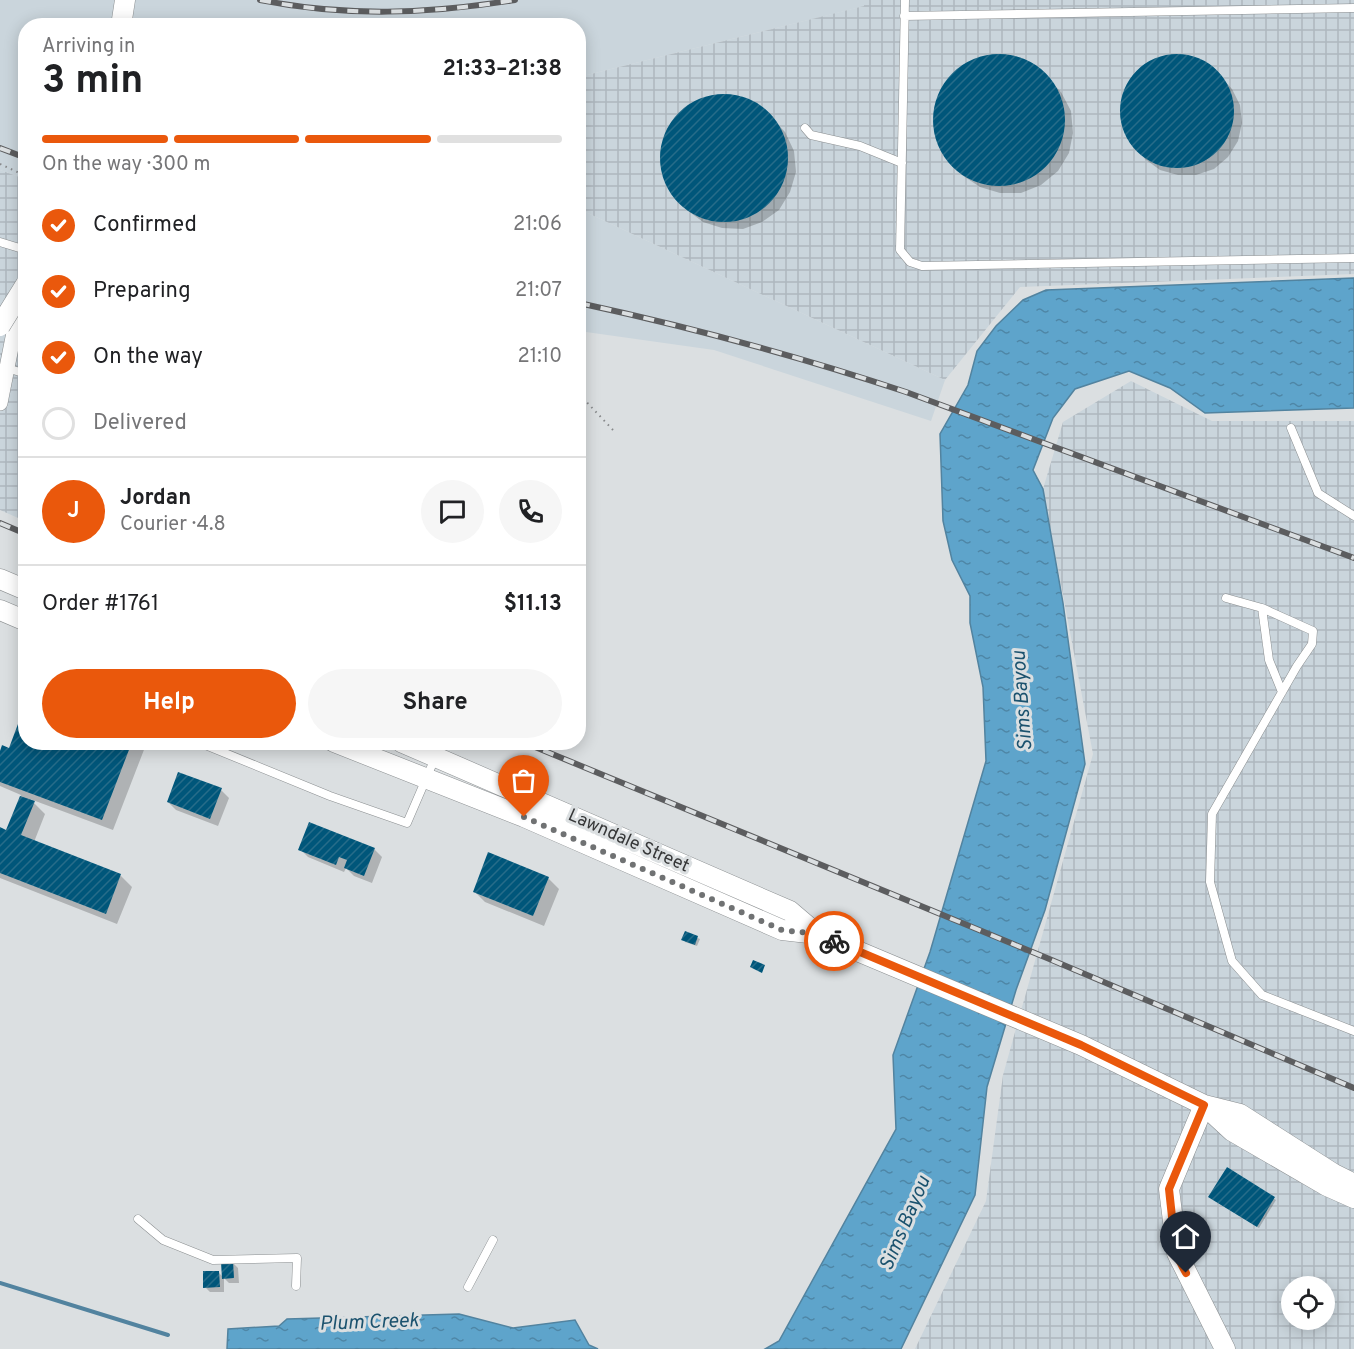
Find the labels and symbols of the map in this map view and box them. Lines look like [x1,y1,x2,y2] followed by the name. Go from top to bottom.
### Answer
[1006,649,1039,752] water label: Sims Bayou
[498,755,549,817] pin
[564,804,693,878] street label: Lawndale Street
[804,911,864,971] courier
[874,1171,938,1275] water label: Sims Bayou
[1160,1211,1211,1273] pin
[319,1308,420,1338] water label: Plum Creek

